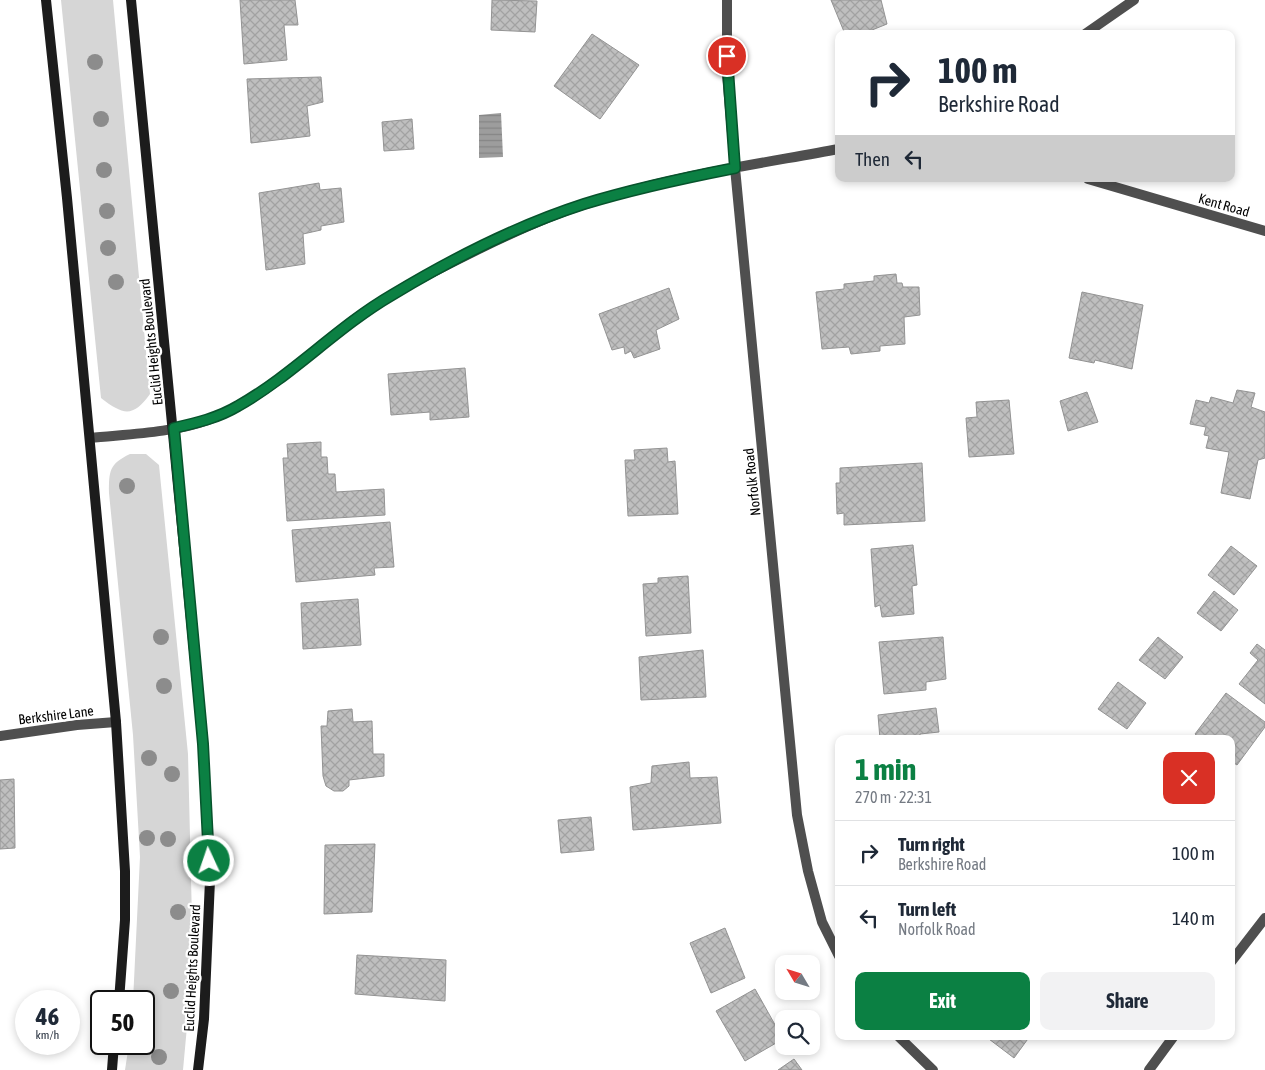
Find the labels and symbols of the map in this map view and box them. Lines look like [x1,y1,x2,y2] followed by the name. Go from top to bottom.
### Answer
[706,35,748,77] pin
[1197,190,1251,220] street label: Kent Road
[136,278,166,406] street label: Euclid Heights Boulevard
[741,447,763,517] street label: Norfolk Road
[17,702,95,728] street label: Berkshire Lane
[182,834,234,886] position arrow
[181,904,203,1032] street label: Euclid Heights Boulevard
[775,955,820,1000] north arrow
[90,990,155,1055] speed limit sign: 50

